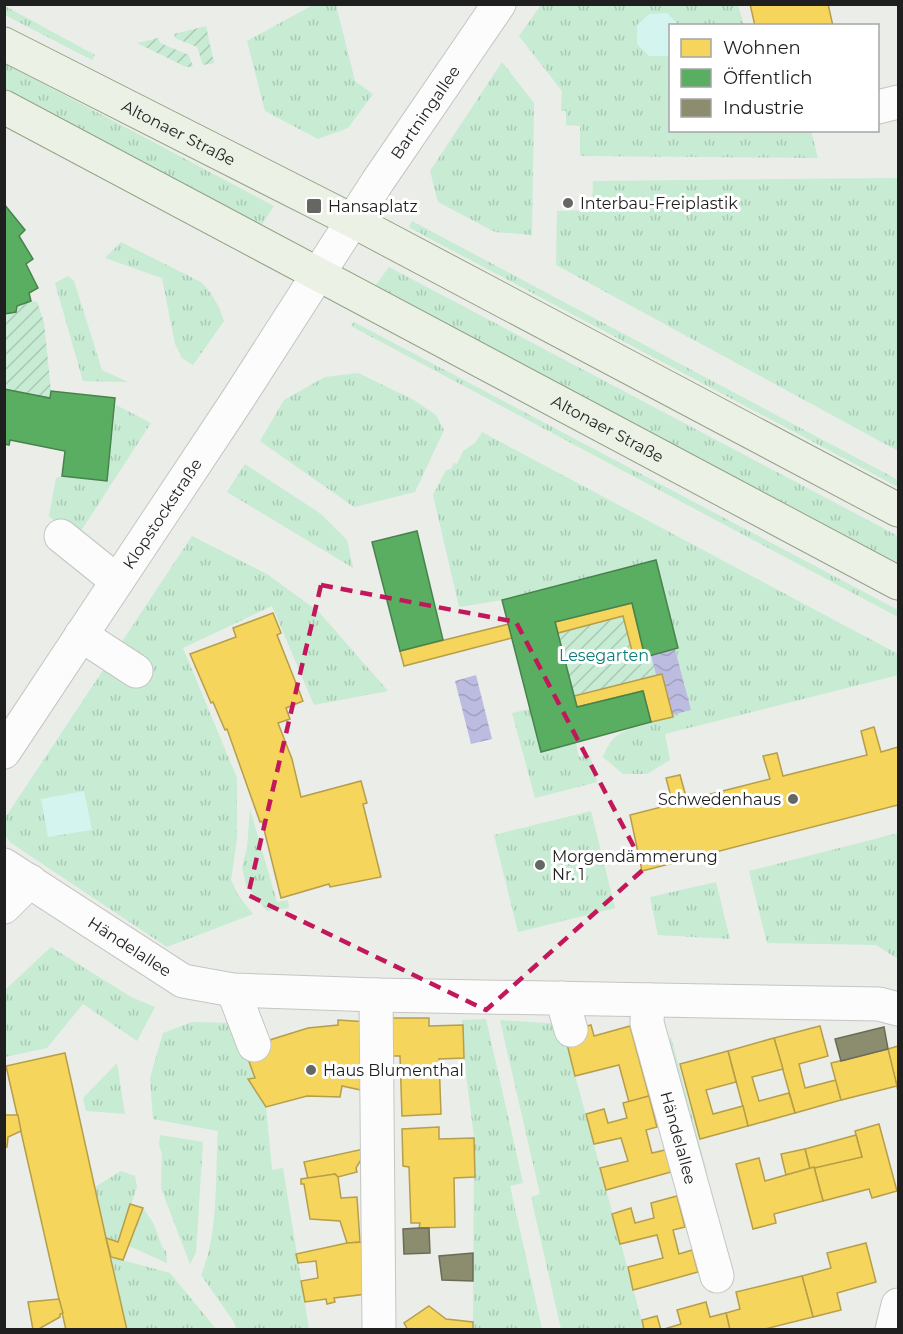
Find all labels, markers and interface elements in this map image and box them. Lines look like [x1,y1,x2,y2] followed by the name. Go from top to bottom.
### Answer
[669,24,879,132] legend
[723,37,801,59] text: Wohnen
[387,62,464,163] street label: Bartningallee
[723,67,812,89] text: Öffentlich
[119,96,238,170] street label: Altonaer Straße
[723,97,804,119] text: Industrie
[580,194,738,213] place label: Interbau-Freiplastik
[561,196,575,210] marker: Interbau-Freiplastik
[305,197,323,215] marker: Hansaplatz
[328,197,418,216] place label: Hansaplatz
[548,391,667,467] street label: Altonaer Straße
[119,455,206,573] street label: Klopstockstraße
[559,646,649,665] park label: Lesegarten
[658,790,781,809] place label: Schwedenhaus
[786,792,800,806] marker: Schwedenhaus
[552,847,718,884] place label: Morgendämmerung Nr. 1
[533,858,547,872] marker: Morgendämmerung Nr. 1
[84,913,175,981] street label: Händelallee
[323,1061,464,1080] place label: Haus Blumenthal
[304,1063,318,1077] marker: Haus Blumenthal
[656,1089,700,1186] street label: Händelallee

